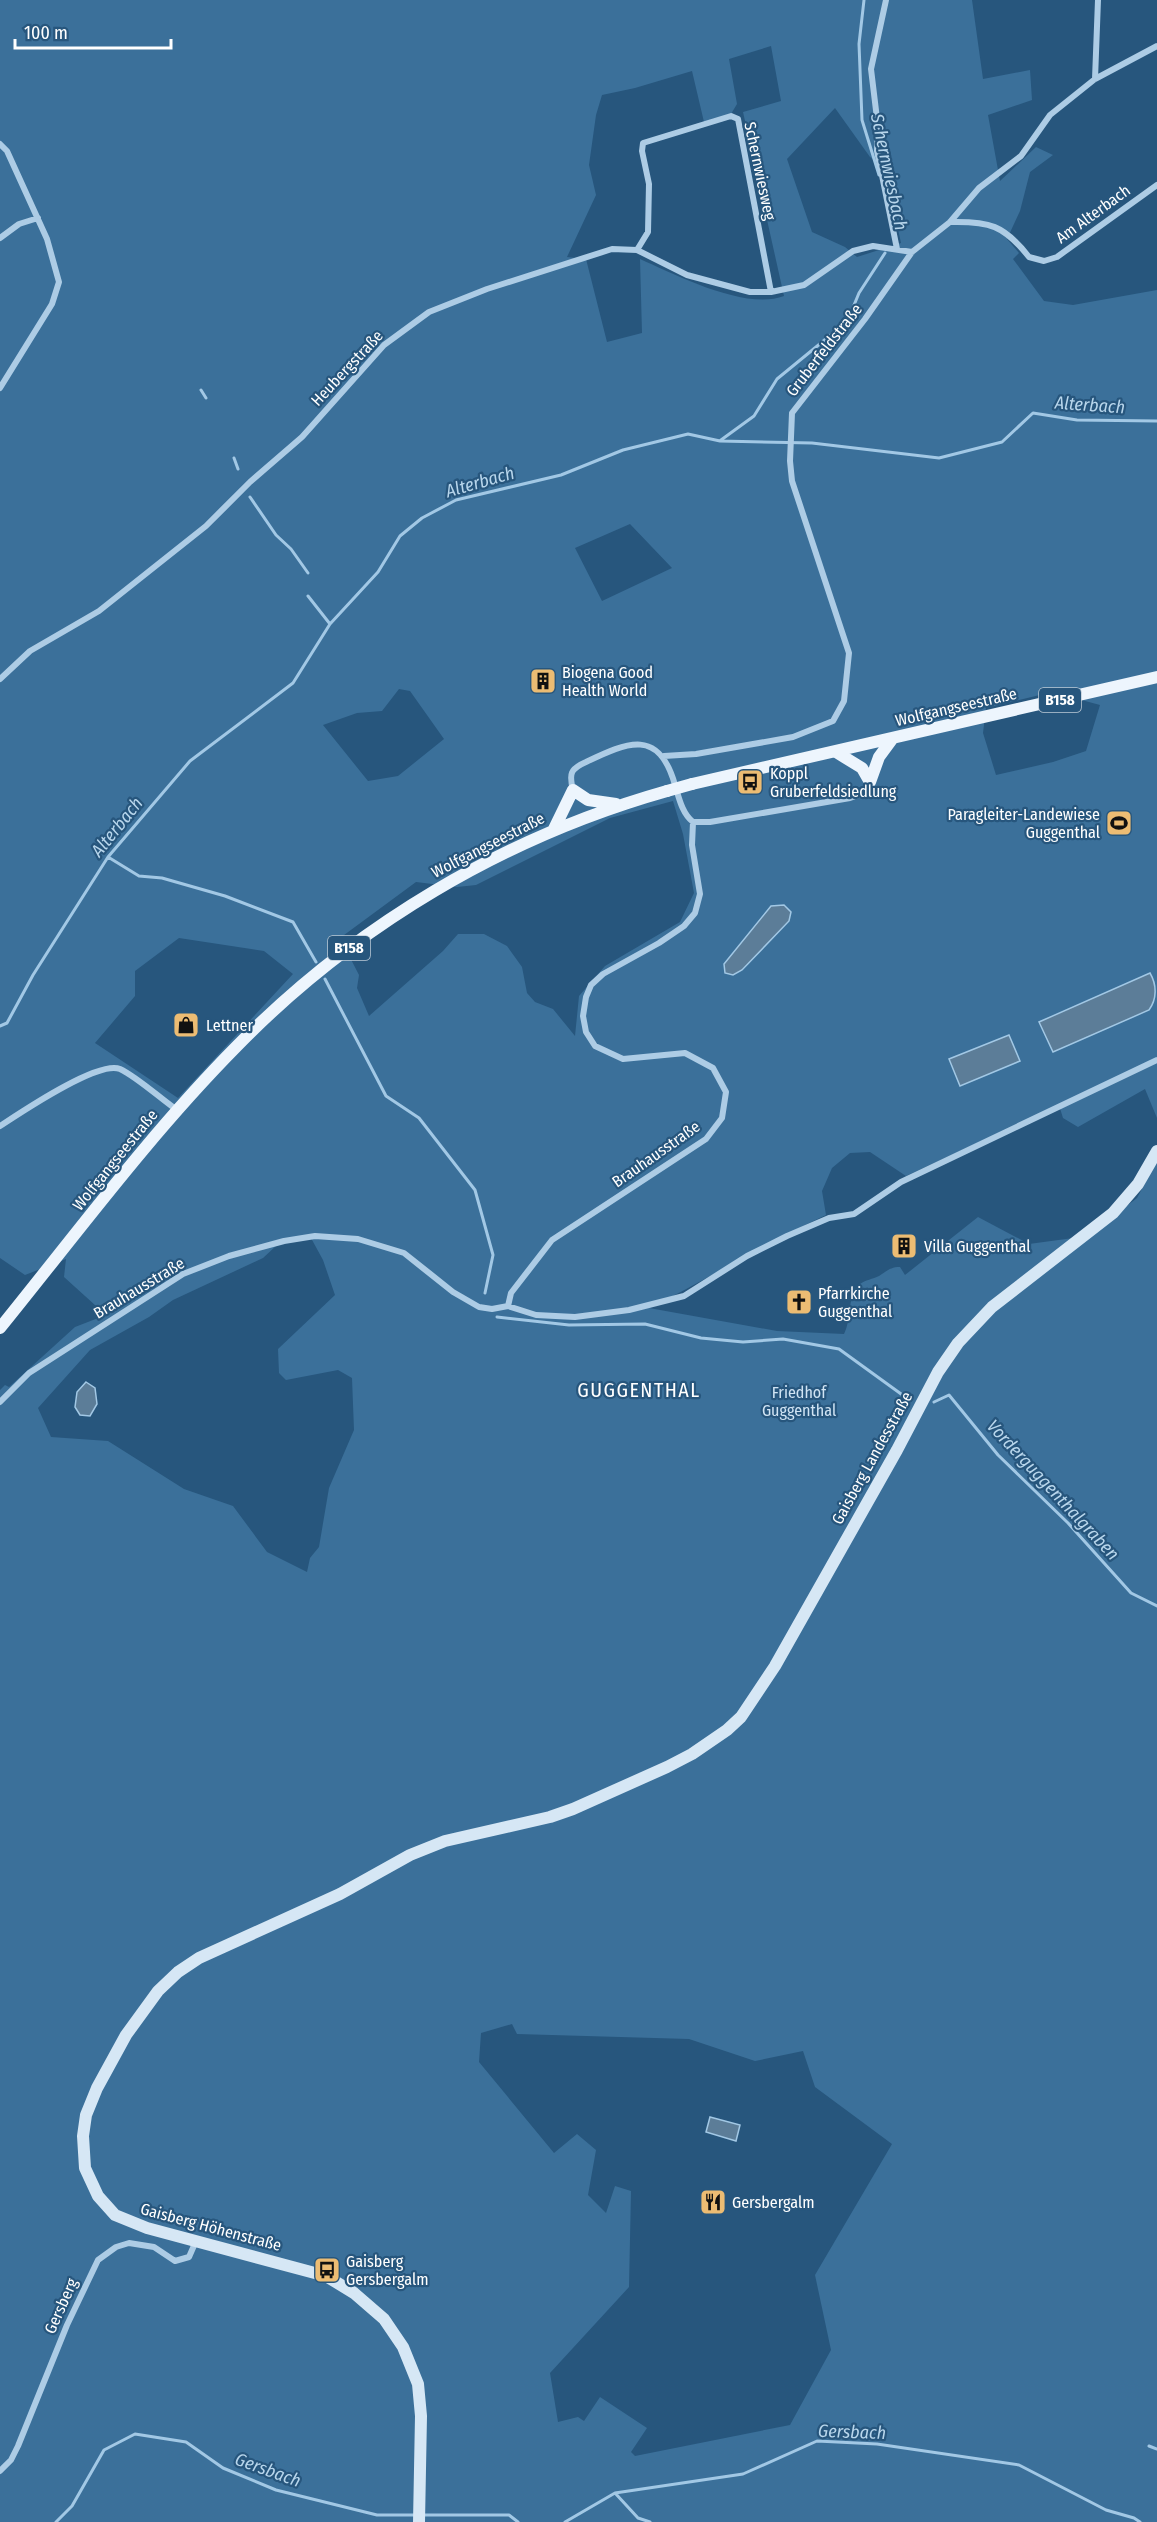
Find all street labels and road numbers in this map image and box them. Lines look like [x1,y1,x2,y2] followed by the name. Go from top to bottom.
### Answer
[740,120,780,222] street label: Schernwiesweg
[1052,181,1134,247] street label: Am Alterbach
[782,300,866,400] street label: Gruberfeldstraße
[307,326,387,410] street label: Heubergstraße
[893,684,1019,730] street label: Wolfgangseestraße
[1039,688,1081,712] road number: B158
[428,808,548,882] street label: Wolfgangseestraße
[328,936,370,960] road number: B158
[68,1106,162,1214] street label: Wolfgangseestraße
[608,1117,704,1191] street label: Brauhausstraße
[90,1253,188,1323] street label: Brauhausstraße
[828,1388,916,1528] street label: Gaisberg Landesstraße
[138,2199,284,2255] street label: Gaisberg Höhenstraße
[40,2275,82,2337] street label: Gersberg

